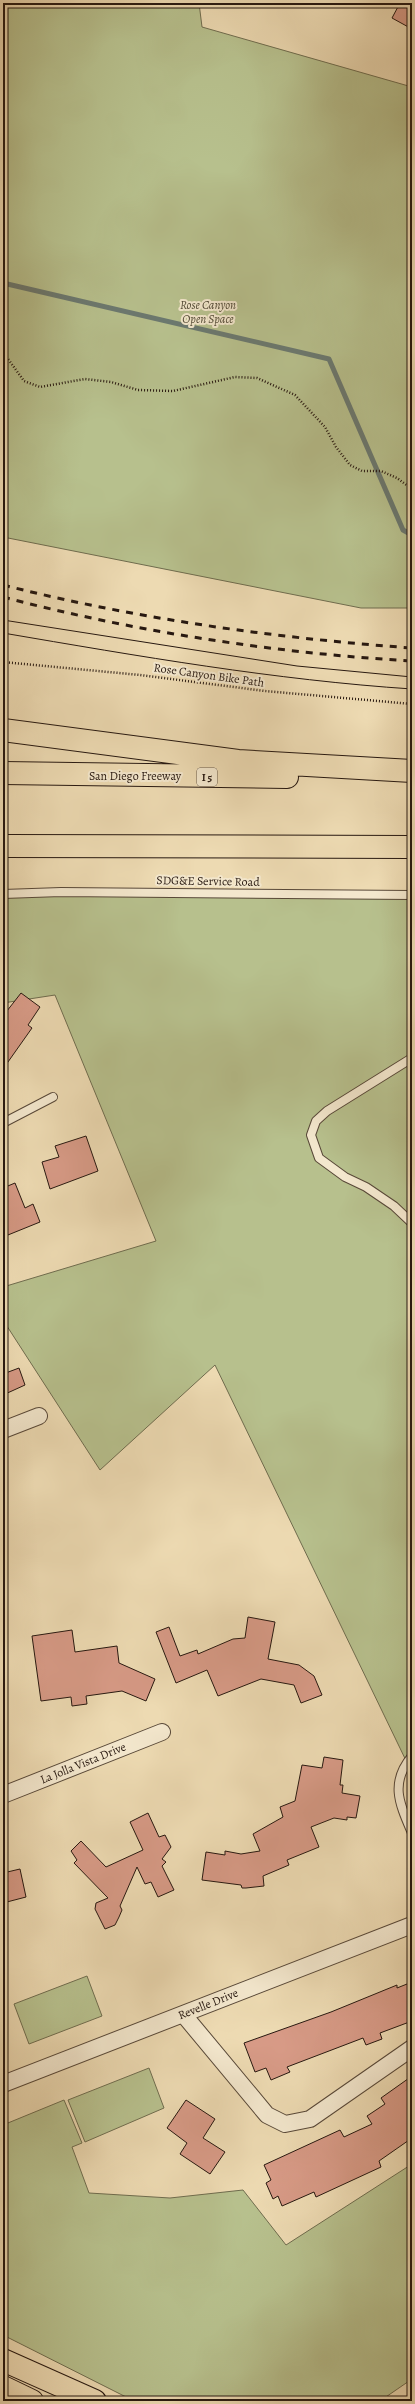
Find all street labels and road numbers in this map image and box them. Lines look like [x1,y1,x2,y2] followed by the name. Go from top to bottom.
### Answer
[153,659,266,691] street label: Rose Canyon Bike Path
[89,768,182,784] street label: San Diego Freeway
[197,768,217,786] road number: I 5
[156,872,260,890] street label: SDG&E Service Road
[38,1738,128,1788] street label: La Jolla Vista Drive
[176,1985,240,2023] street label: Revelle Drive

